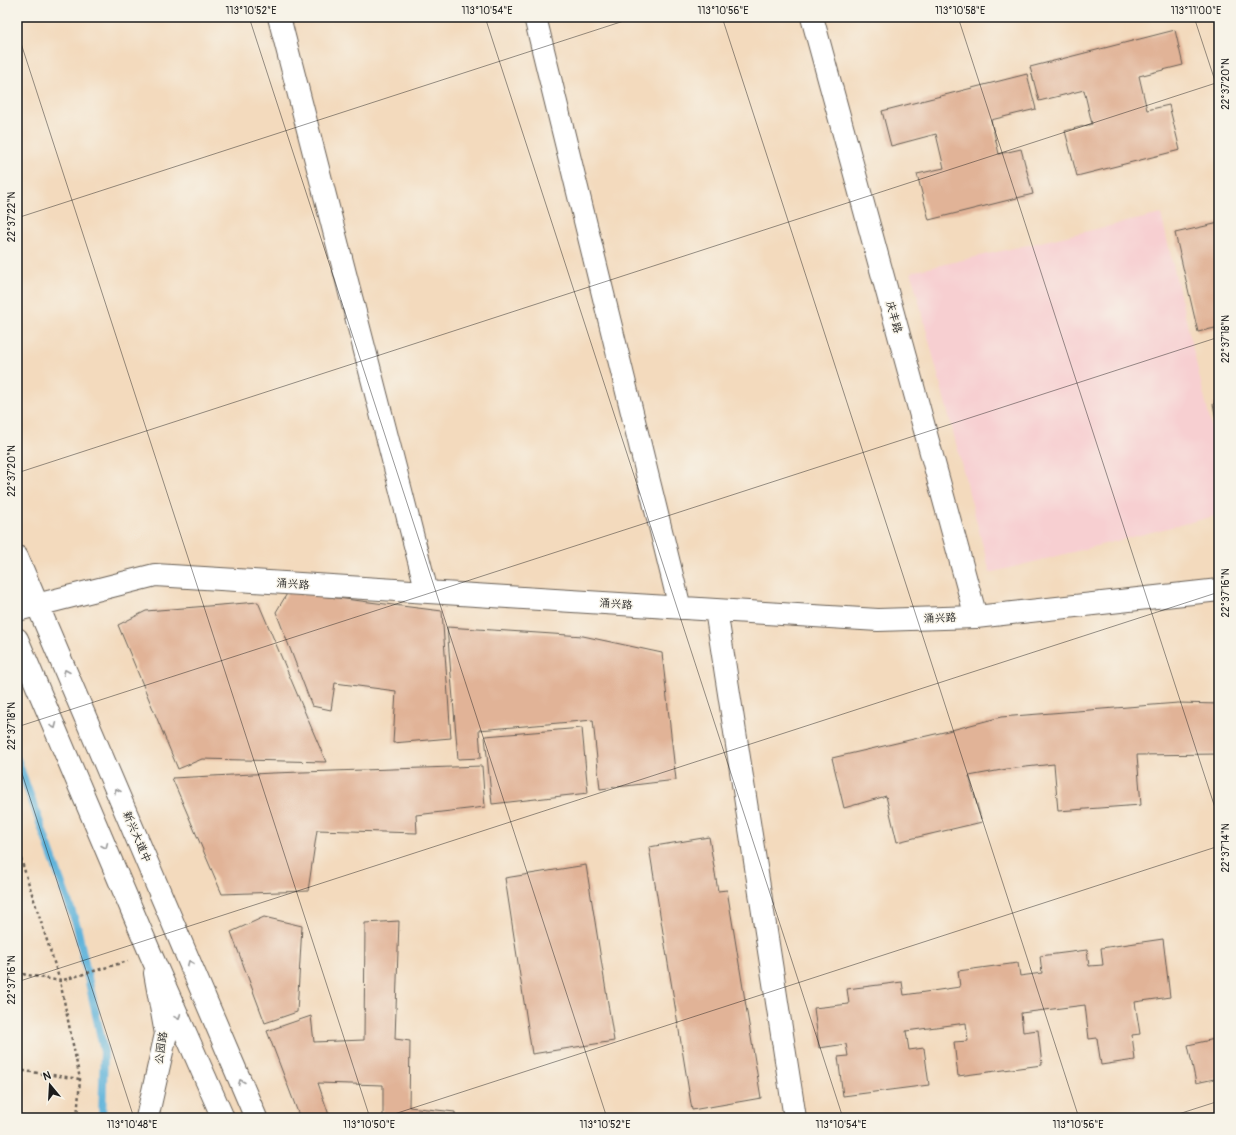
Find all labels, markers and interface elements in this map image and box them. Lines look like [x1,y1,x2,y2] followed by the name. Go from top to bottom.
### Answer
[226,5,276,17] text: 113°10'52"E
[462,5,512,17] text: 113°10'54"E
[698,5,749,17] text: 113°10'56"E
[935,5,985,17] text: 113°10'58"E
[1171,5,1221,17] text: 113°11'00"E
[1220,58,1232,110] text: 22°37'20"N
[6,192,18,242] text: 22°37'22"N
[883,299,905,335] street label: 庆丰路
[1220,315,1232,363] text: 22°37'18"N
[6,445,18,497] text: 22°37'20"N
[1220,568,1232,617] text: 22°37'16"N
[276,576,310,592] street label: 涌兴路
[599,596,633,612] street label: 涌兴路
[923,611,957,625] street label: 涌兴路
[63,668,71,676] one-way arrow
[6,702,18,750] text: 22°37'18"N
[49,722,57,730] one-way arrow
[114,788,122,796] one-way arrow
[120,809,154,865] street label: 新兴大道中
[1220,823,1232,872] text: 22°37'14"N
[100,841,108,849] one-way arrow
[6,955,18,1004] text: 22°37'16"N
[187,959,195,967] one-way arrow
[174,1013,182,1020] one-way arrow
[152,1031,170,1065] street label: 公园路
[30,1065,70,1105] north arrow
[42,1068,53,1083] text: N
[238,1079,246,1087] one-way arrow
[107,1119,157,1131] text: 113°10'48"E
[343,1119,395,1131] text: 113°10'50"E
[580,1119,630,1131] text: 113°10'52"E
[816,1119,866,1131] text: 113°10'54"E
[1053,1119,1104,1131] text: 113°10'56"E

